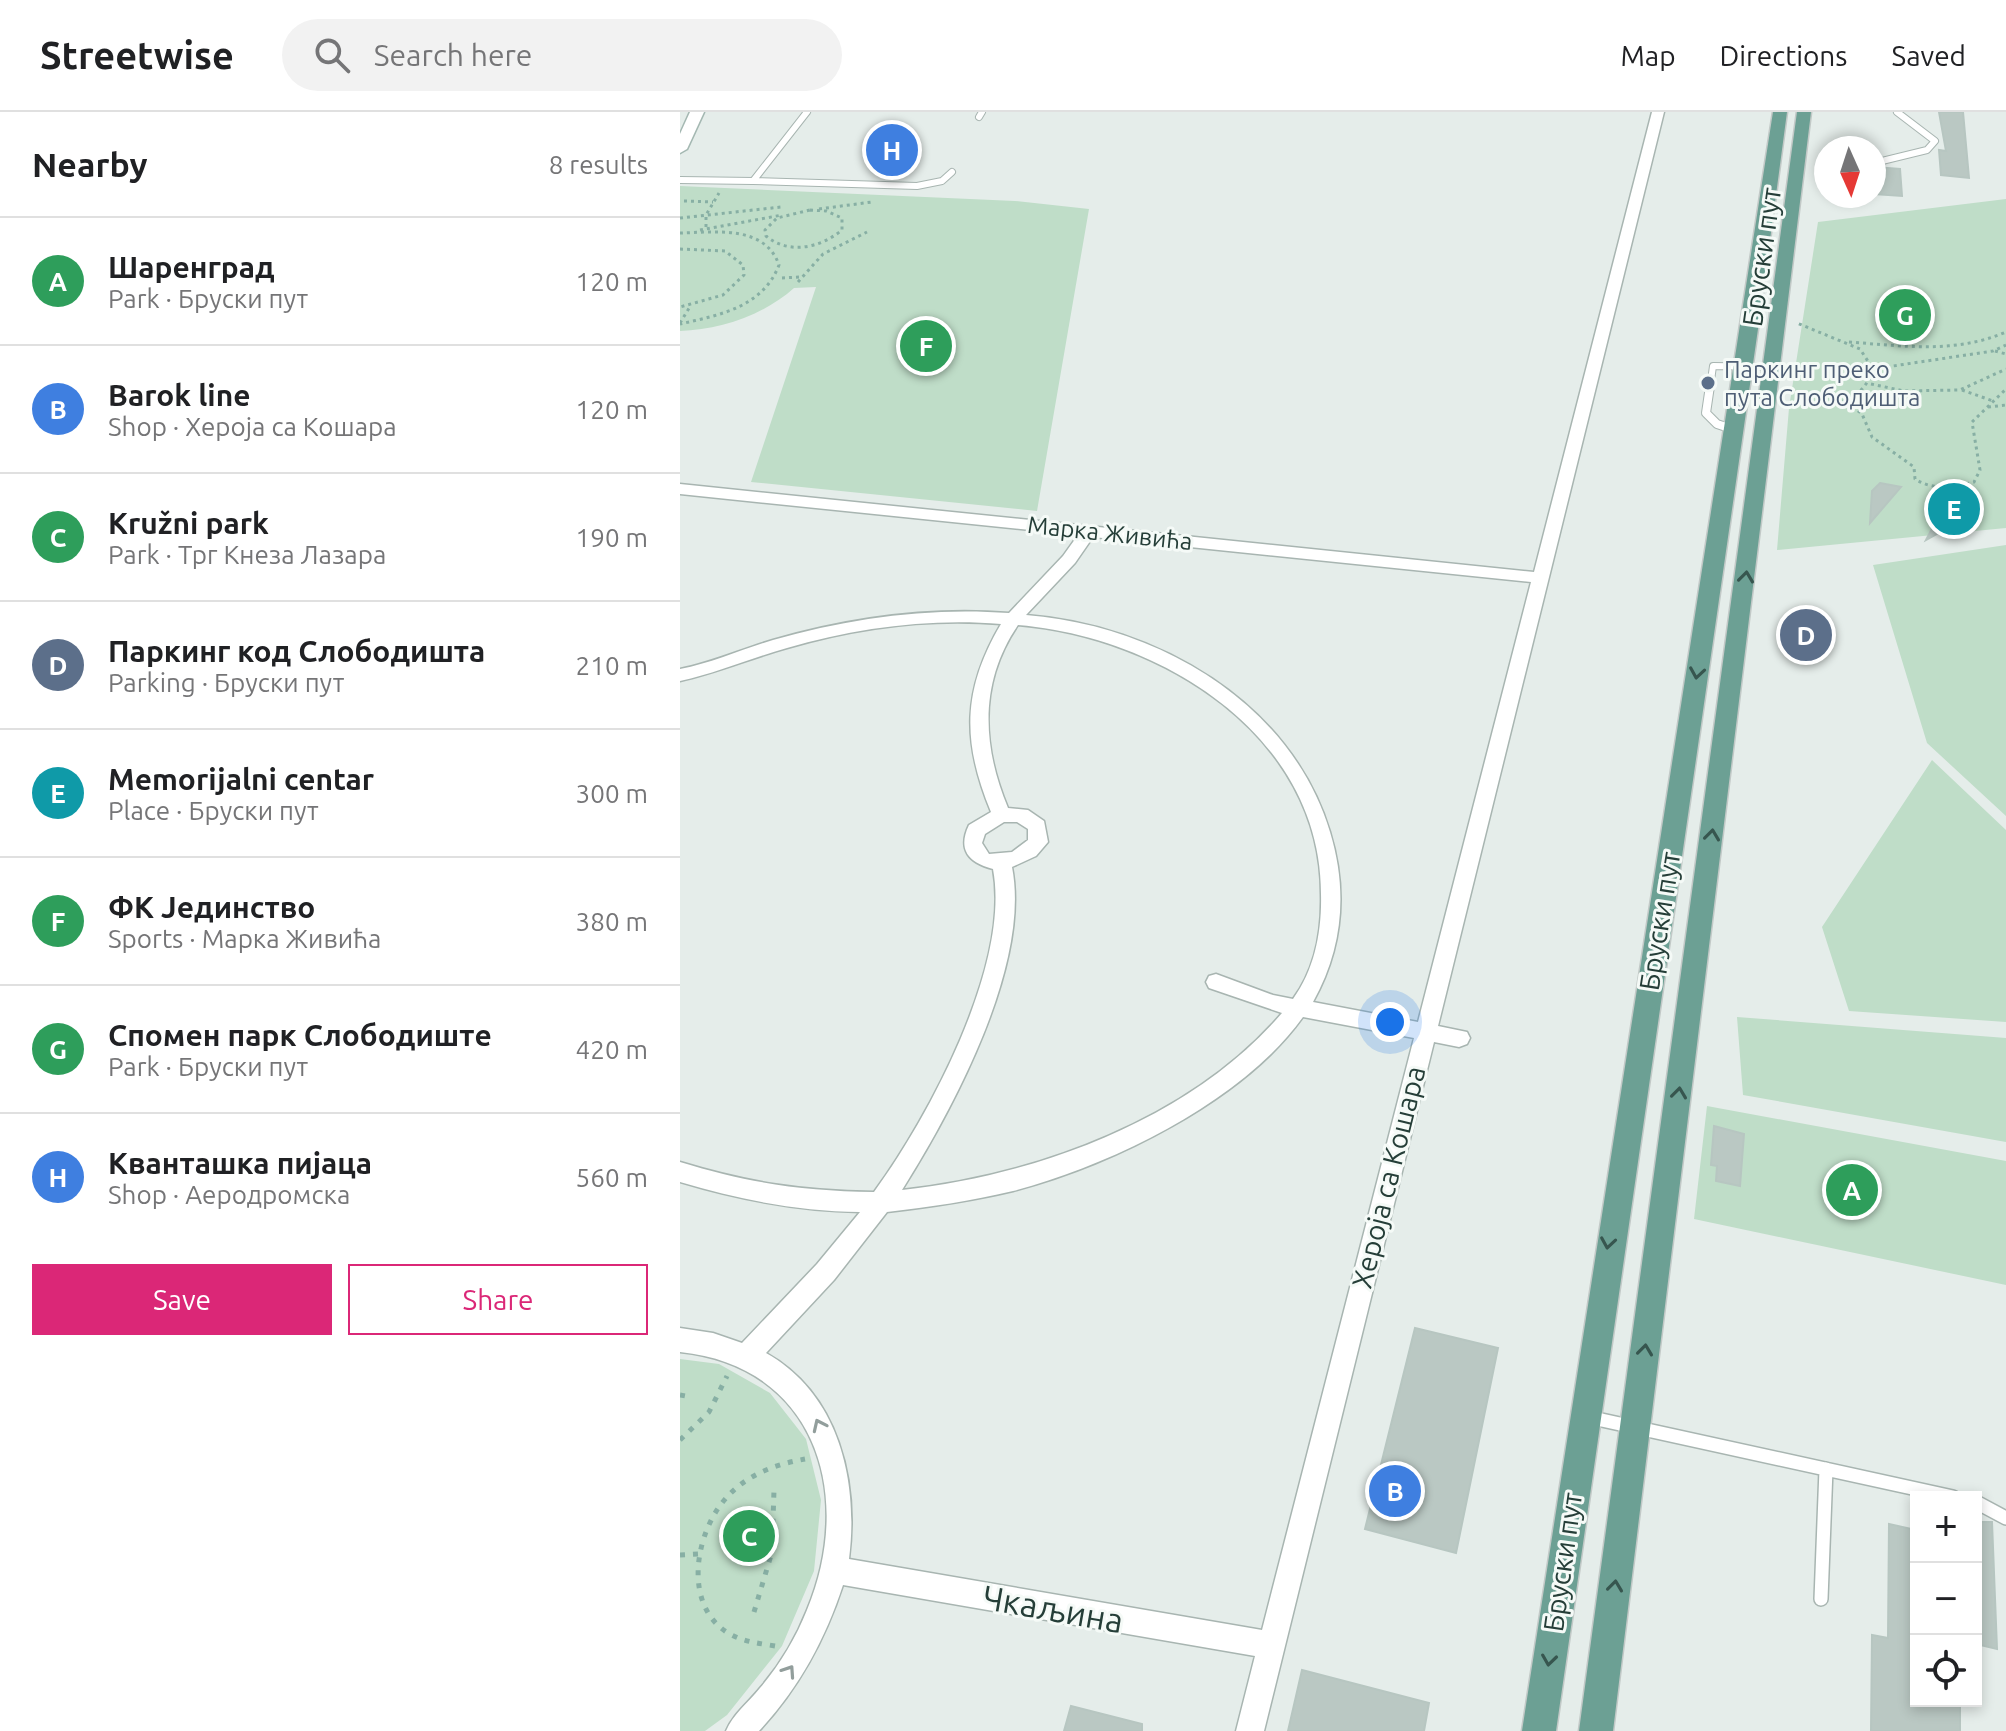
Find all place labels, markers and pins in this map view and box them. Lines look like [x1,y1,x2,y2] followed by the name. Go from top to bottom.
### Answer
[866,120,918,180] pin: H
[1879,285,1931,345] pin: G
[900,316,952,376] pin: F
[1724,356,1920,411] place label: Паркинг преко пута Слободишта
[1699,374,1717,392] marker: Паркинг преко пута Слободишта
[1928,479,1980,539] pin: E
[1780,605,1832,665] pin: D
[1826,1160,1878,1220] pin: A
[1369,1461,1421,1521] pin: B
[723,1506,775,1566] pin: C

